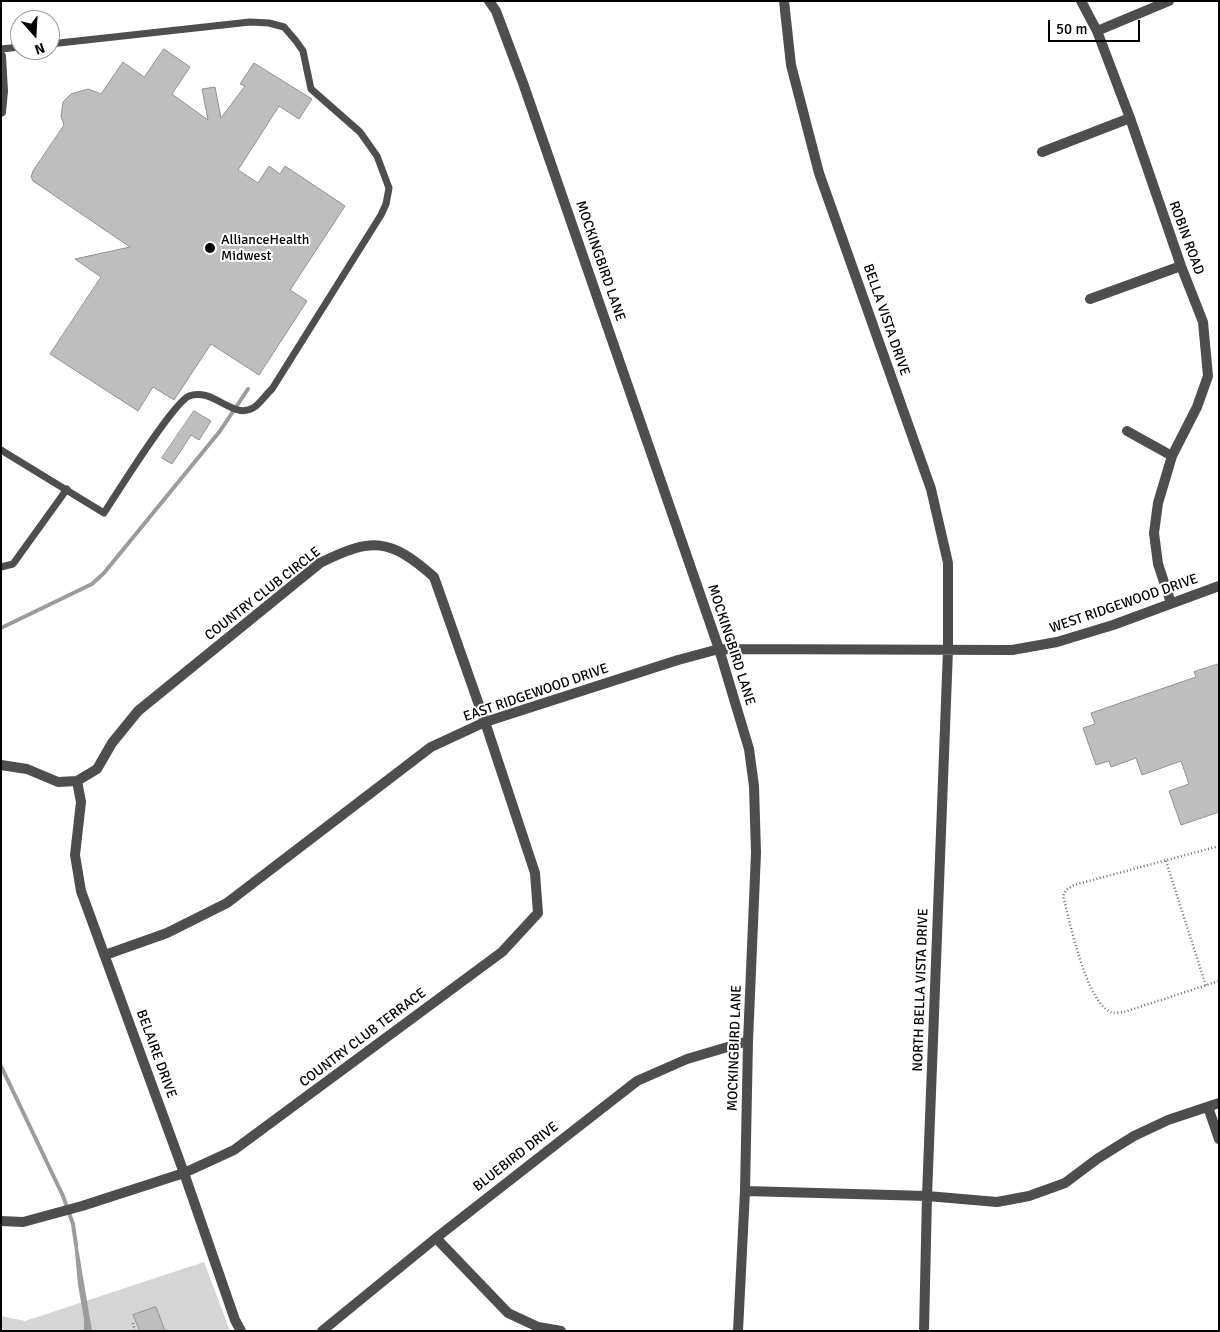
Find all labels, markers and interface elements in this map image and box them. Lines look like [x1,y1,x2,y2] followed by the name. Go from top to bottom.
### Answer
[10,10,60,60] north arrow
[1050,10,1142,42] scale bar
[1056,20,1087,38] text: 50 m
[32,39,47,58] text: N
[572,199,628,323] street label: MOCKINGBIRD LANE
[1165,199,1207,277] street label: ROBIN ROAD
[221,232,309,264] place label: AllianceHealth Midwest
[203,241,217,255] marker: AllianceHealth Midwest
[859,262,913,378] street label: BELLA VISTA DRIVE
[202,544,324,644] street label: COUNTRY CLUB CIRCLE
[1048,571,1200,637] street label: WEST RIDGEWOOD DRIVE
[704,582,758,708] street label: MOCKINGBIRD LANE
[461,660,611,726] street label: EAST RIDGEWOOD DRIVE
[910,908,932,1072] street label: NORTH BELLA VISTA DRIVE
[296,985,430,1091] street label: COUNTRY CLUB TERRACE
[724,985,746,1111] street label: MOCKINGBIRD LANE
[132,1007,180,1101] street label: BELAIRE DRIVE
[470,1119,562,1195] street label: BLUEBIRD DRIVE

